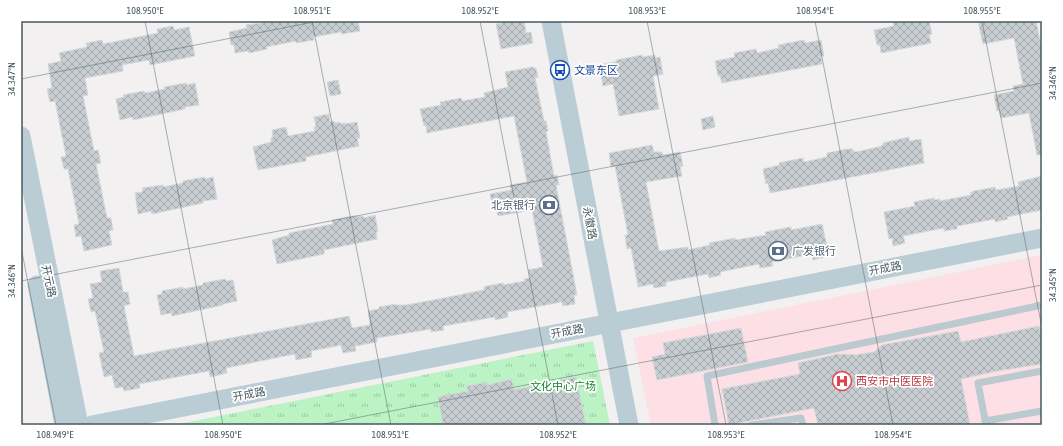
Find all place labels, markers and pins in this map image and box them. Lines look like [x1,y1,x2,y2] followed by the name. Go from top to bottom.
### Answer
[549,59,571,81] bus stop icon: 文景东区
[574,64,618,76] place label: 文景东区
[538,194,560,216] bank icon: 北京银行
[491,199,535,211] place label: 北京银行
[767,240,789,262] bank icon: 广发银行
[792,245,836,257] place label: 广发银行
[831,370,853,392] hospital icon: 西安市中医医院
[856,375,933,387] place label: 西安市中医医院

